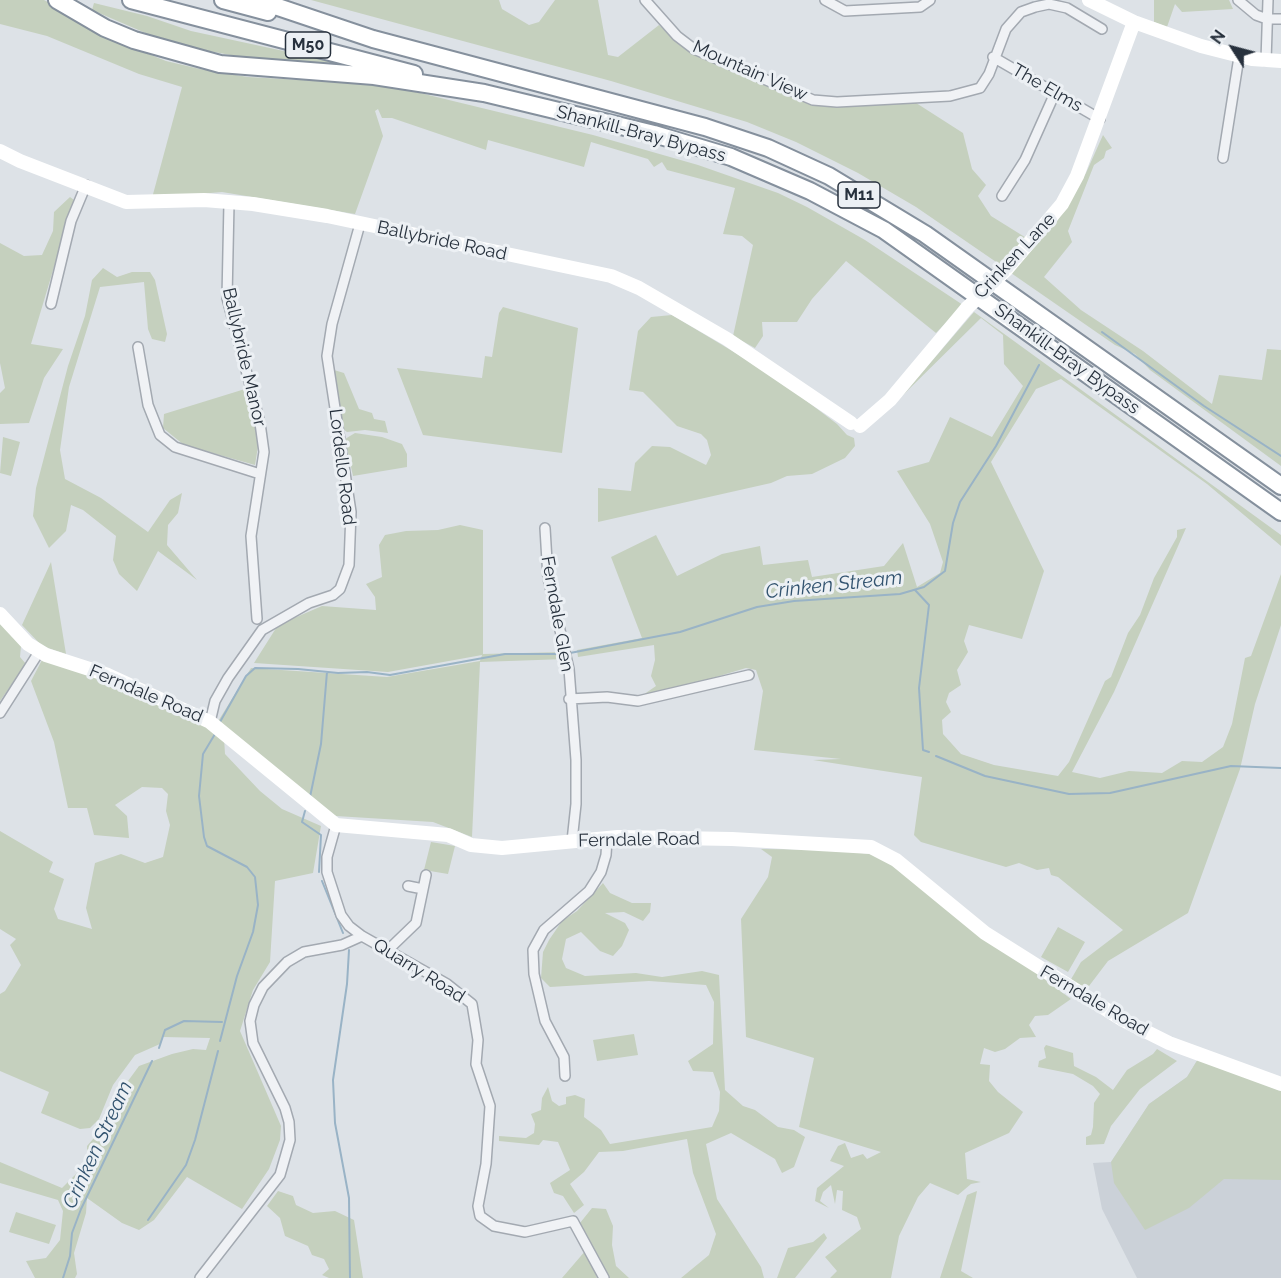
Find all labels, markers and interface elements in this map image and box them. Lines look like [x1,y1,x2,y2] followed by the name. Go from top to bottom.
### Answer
[1203,18,1263,78] north arrow
[1207,27,1229,48] text: N
[286,32,330,58] road number: M50
[689,36,811,106] street label: Mountain View
[1008,59,1086,117] street label: The Elms
[554,101,728,167] street label: Shankill-Bray Bypass
[838,182,880,208] road number: M11
[970,209,1060,303] street label: Crinken Lane
[375,217,509,265] street label: Ballybride Road
[218,286,270,428] street label: Ballybride Manor
[990,299,1144,419] street label: Shankill-Bray Bypass
[324,408,360,526] street label: Lordello Road
[536,554,578,674] street label: Ferndale Glen
[764,566,904,604] water label: Crinken Stream
[86,660,206,728] street label: Ferndale Road
[578,828,700,852] street label: Ferndale Road
[369,934,469,1008] street label: Quarry Road
[1036,961,1152,1041] street label: Ferndale Road
[58,1078,138,1212] water label: Crinken Stream

